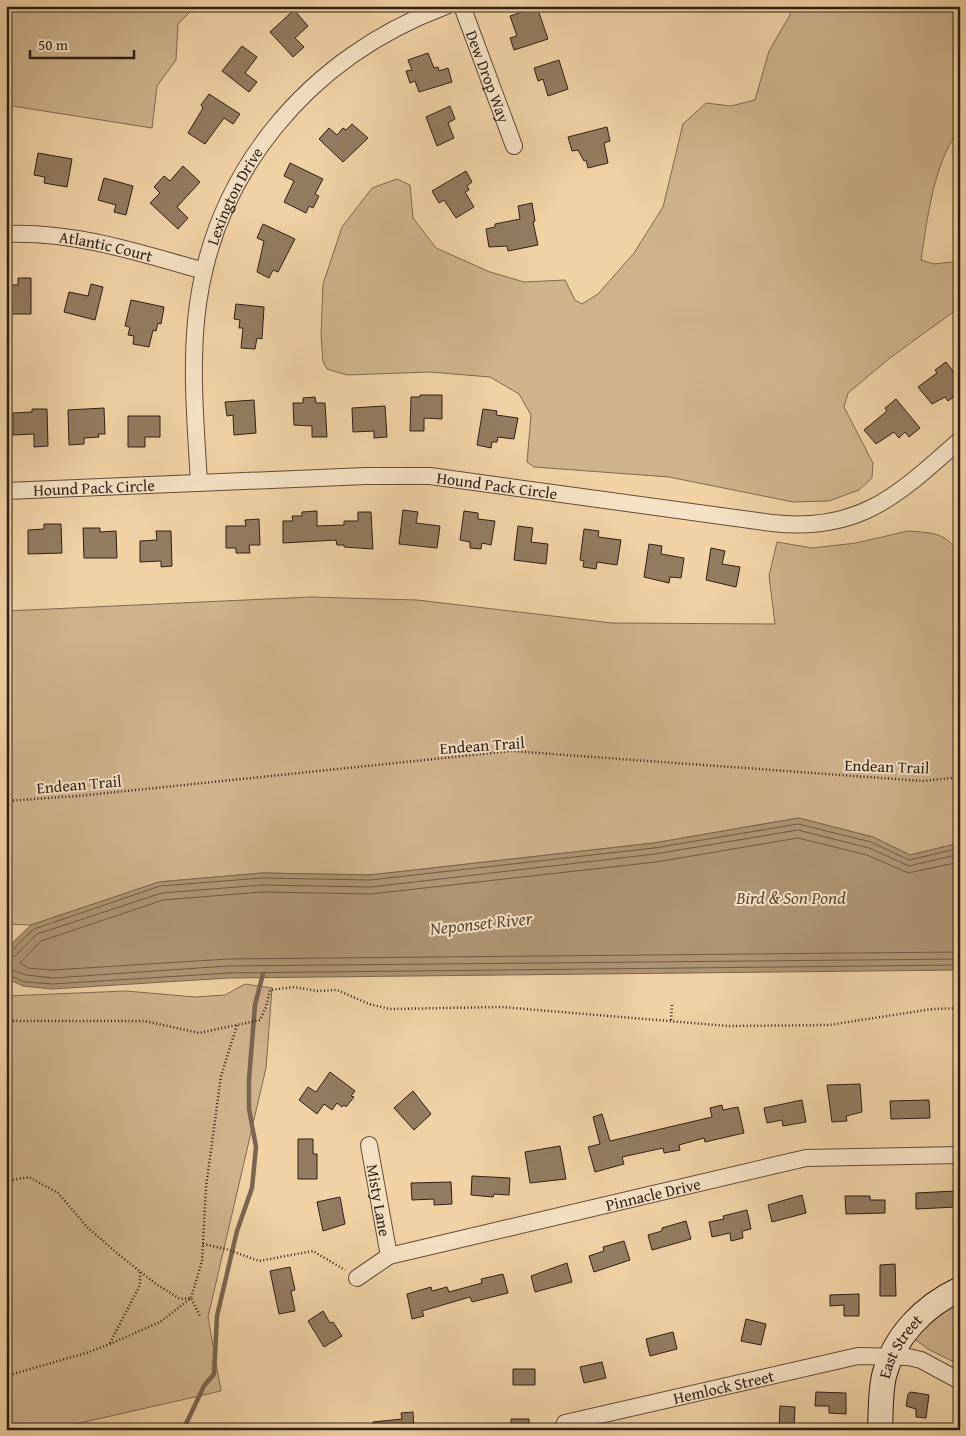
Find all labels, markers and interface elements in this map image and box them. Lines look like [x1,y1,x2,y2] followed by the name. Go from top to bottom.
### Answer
[460,27,516,126] street label: Dew Drop Way
[30,28,134,60] scale bar
[38,34,69,55] text: 50 m
[200,142,269,248] street label: Lexington Drive
[58,224,156,268] street label: Atlantic Court
[435,465,559,505] street label: Hound Pack Circle
[33,473,155,502] street label: Hound Pack Circle
[439,730,526,760] street label: Endean Trail
[844,753,930,779] street label: Endean Trail
[36,768,123,800] street label: Endean Trail
[735,884,846,911] water label: Bird & Son Pond
[427,904,535,942] water label: Neponset River
[361,1162,397,1238] street label: Misty Lane
[603,1171,703,1217] street label: Pinnacle Drive
[872,1308,928,1381] street label: East Street
[671,1363,777,1410] street label: Hemlock Street

